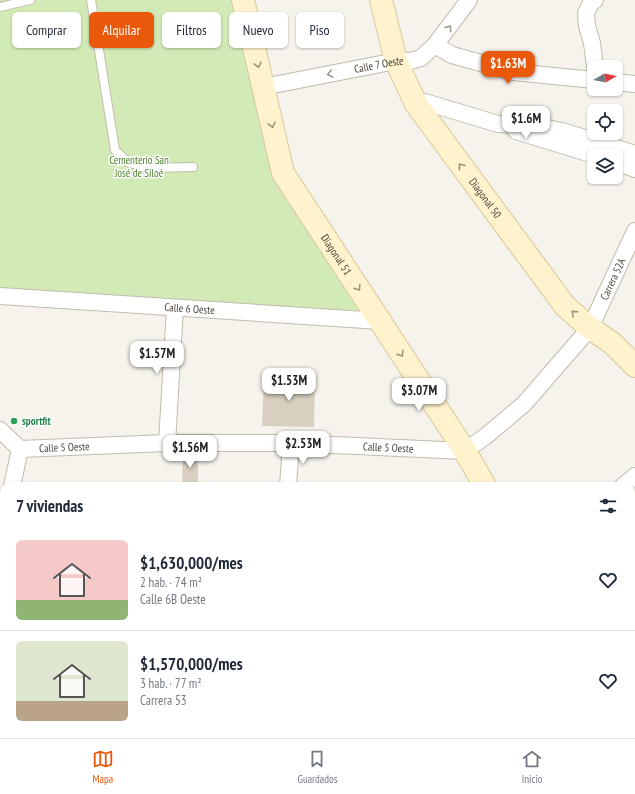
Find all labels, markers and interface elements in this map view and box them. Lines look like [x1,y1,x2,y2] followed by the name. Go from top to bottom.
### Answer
[12,12,81,48] chip: Comprar
[89,12,154,48] chip: Alquilar
[162,12,221,48] chip: Filtros
[229,12,288,48] chip: Nuevo
[296,12,344,48] chip: Piso
[444,25,451,32] one-way arrow
[475,51,541,85] pin: $1.63M
[353,54,404,76] street label: Calle 7 Oeste
[490,55,526,72] text: $1.63M
[587,60,623,96] north arrow
[587,60,623,184] map controls
[253,62,261,69] one-way arrow
[327,69,333,77] one-way arrow
[587,104,623,140] button: locate
[498,106,554,140] pin: $1.6M
[511,110,541,127] text: $1.6M
[267,122,276,129] one-way arrow
[587,148,623,184] button: layers
[109,153,169,180] park label: Cementerio San José de Siloé
[459,163,466,170] one-way arrow
[466,175,505,221] street label: Diagonal 50
[318,231,355,278] street label: Diagonal 51
[597,255,629,302] street label: Carrera 52A
[353,284,361,291] one-way arrow
[164,300,216,317] street label: Calle 6 Oeste
[571,311,579,318] one-way arrow
[124,341,190,375] pin: $1.57M
[139,345,175,362] text: $1.57M
[396,350,404,357] one-way arrow
[256,368,322,402] pin: $1.53M
[271,372,307,389] text: $1.53M
[386,378,452,412] pin: $3.07M
[401,382,437,399] text: $3.07M
[22,414,51,428] place label: sportfit
[9,416,19,426] marker: sportfit
[270,431,336,465] pin: $2.53M
[157,435,223,469] pin: $1.56M
[285,435,321,452] text: $2.53M
[39,439,90,455] street label: Calle 5 Oeste
[172,439,208,456] text: $1.56M
[363,439,414,456] street label: Calle 5 Oeste
[16,495,83,517] text: 7 viviendas
[597,495,619,517] icon: filters
[140,552,243,574] text: $1,630,000/mes
[48,556,96,604] icon: home
[597,569,619,591] icon: heart
[140,574,202,591] text: 2 hab. · 74 m²
[140,591,206,608] text: Calle 6B Oeste
[140,653,243,675] text: $1,570,000/mes
[48,657,96,705] icon: home
[597,670,619,692] icon: heart
[140,675,202,692] text: 3 hab. · 77 m²
[140,692,187,709] text: Carrera 53
[92,748,114,786] tab: Mapa
[297,748,337,786] tab: Guardados
[521,748,543,786] tab: Inicio

